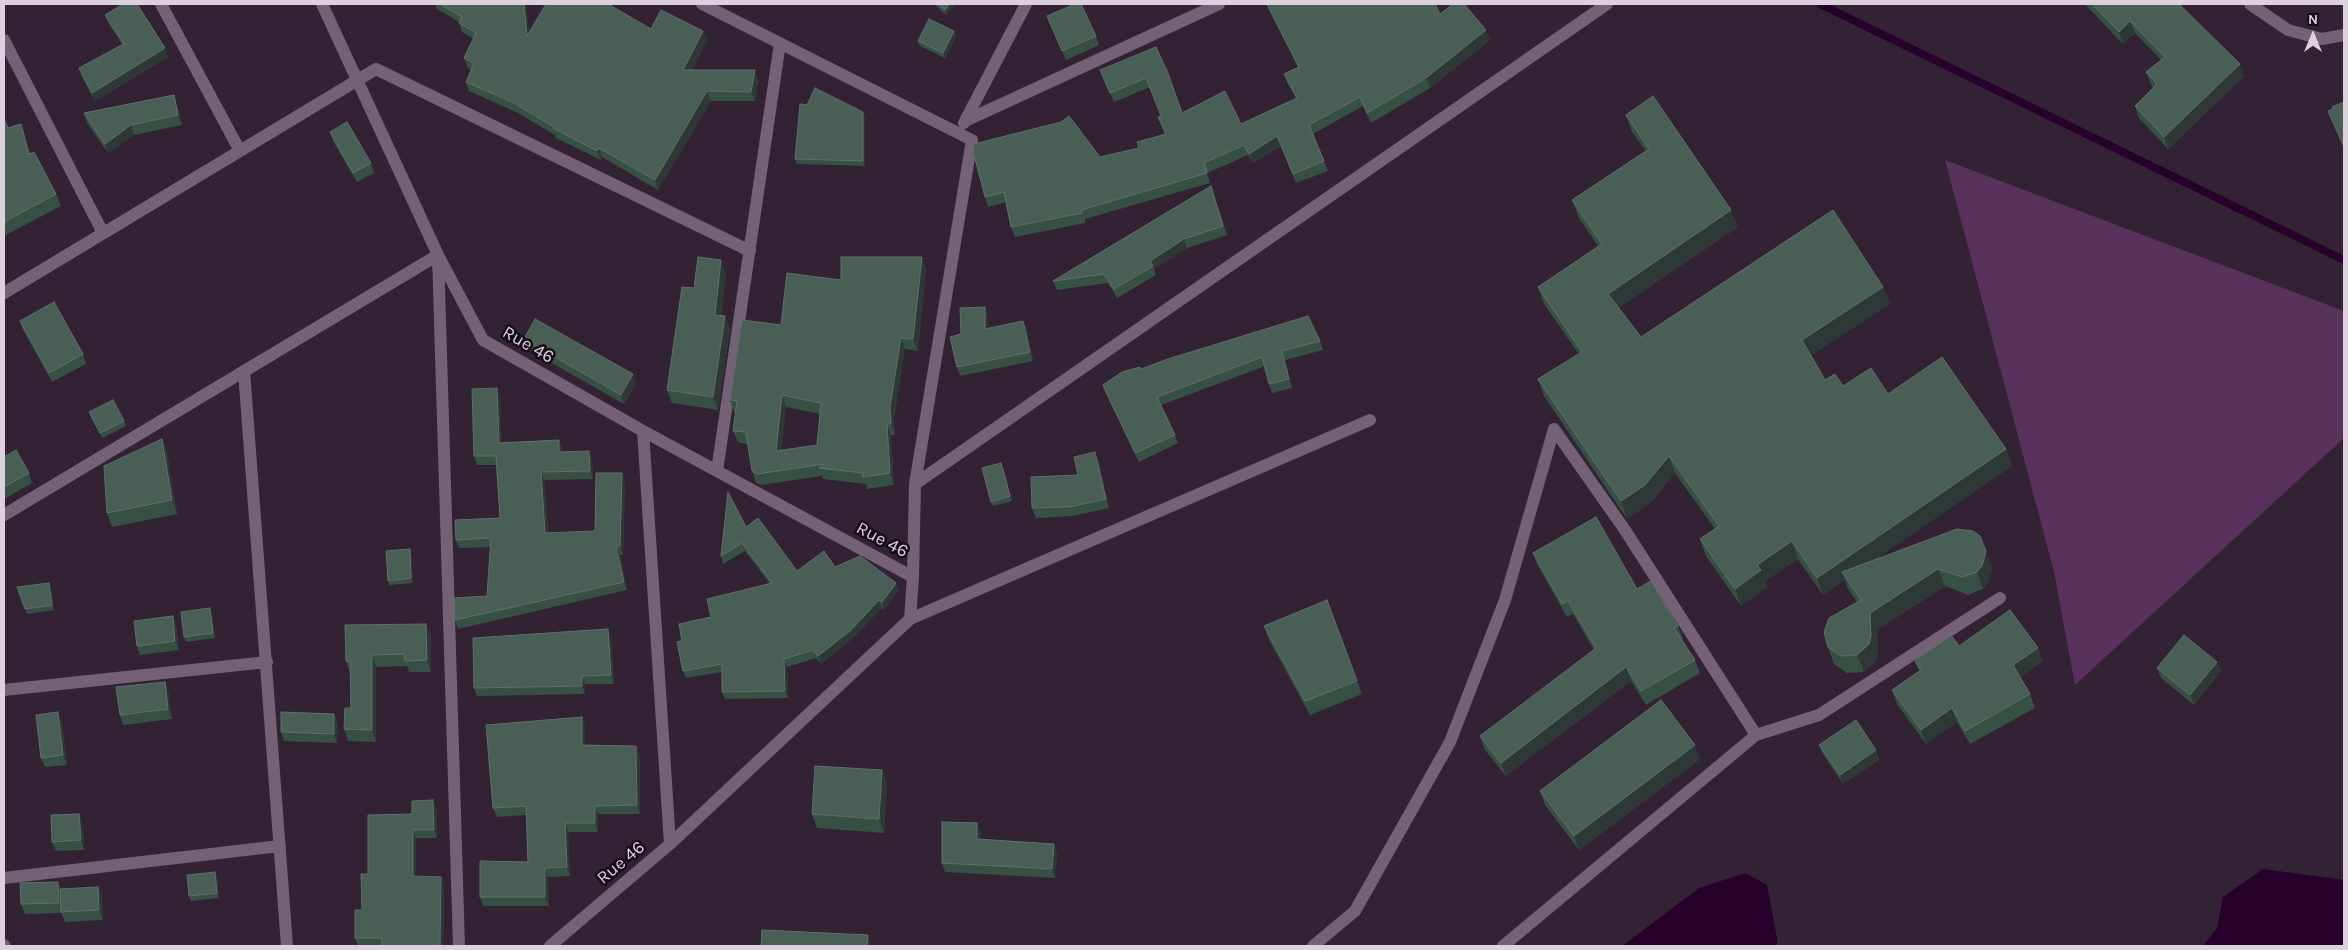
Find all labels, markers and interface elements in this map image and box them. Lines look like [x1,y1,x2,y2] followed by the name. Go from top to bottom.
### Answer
[2288,10,2338,60] north arrow
[2308,11,2318,28] text: N
[498,322,558,368] street label: Rue 46
[852,517,912,563] street label: Rue 46
[593,837,649,889] street label: Rue 46

